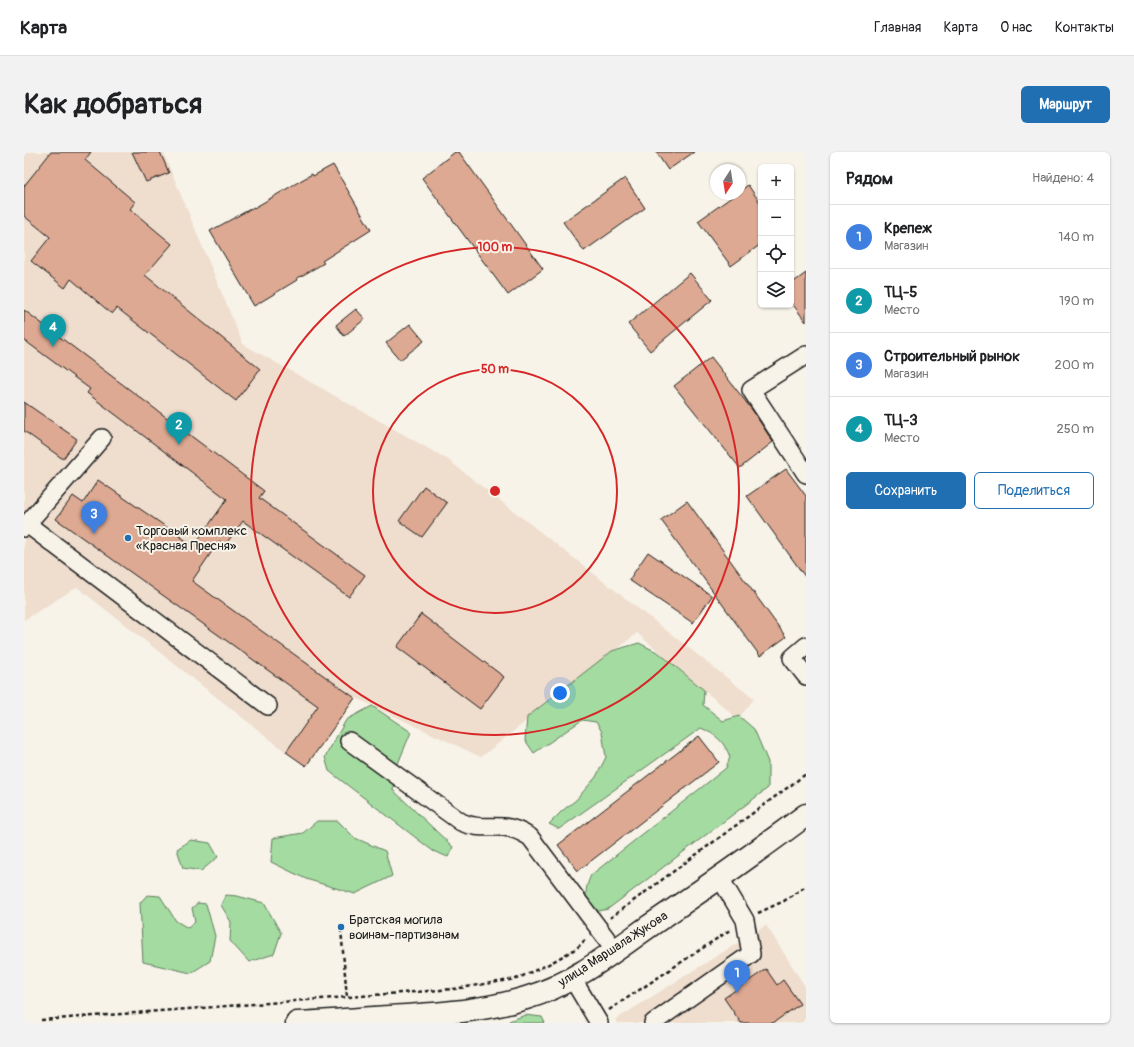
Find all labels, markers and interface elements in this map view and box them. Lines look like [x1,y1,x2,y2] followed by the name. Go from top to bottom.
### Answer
[20,16,67,40] text: Карта
[874,19,921,36] text: Главная
[943,19,978,36] text: Карта
[1000,19,1033,36] text: О нас
[1055,19,1114,36] text: Контакты
[1021,86,1110,123] button: Маршрут
[24,87,202,122] text: Как добраться
[710,164,746,200] north arrow
[758,164,794,308] map controls
[758,164,794,200] button: +
[846,168,893,189] text: Рядом
[1032,170,1094,186] text: Найдено: 4
[758,200,794,236] button: −
[884,219,932,238] text: Крепеж
[856,229,862,245] text: 1
[1058,229,1094,245] text: 140 m
[758,236,794,272] button: locate
[884,238,928,254] text: Магазин
[478,240,513,255] text: 100 m
[758,272,794,308] button: layers
[884,283,918,302] text: ТЦ-5
[855,293,863,309] text: 2
[1059,293,1094,309] text: 190 m
[884,302,920,318] text: Место
[40,314,66,347] pin: 4
[884,347,1020,366] text: Строительный рынок
[855,357,863,373] text: 3
[1055,357,1094,373] text: 200 m
[481,362,509,377] text: 50 m
[884,366,928,382] text: Магазин
[884,411,918,430] text: ТЦ-3
[166,412,192,445] pin: 2
[855,421,863,437] text: 4
[1056,421,1094,437] text: 250 m
[884,430,920,446] text: Место
[846,472,966,509] button: Сохранить
[974,472,1094,509] button: Поделиться
[488,484,502,498] centre of rings
[81,501,107,534] pin: 3
[136,523,247,554] place label: Торговый комплекс «Красная Пресня»
[123,533,133,543] marker: Торговый комплекс «Красная Пресня»
[550,683,570,703] your location
[554,908,671,991] street label: улица Маршала Жукова
[349,912,459,943] place label: Братская могила воинам-партизанам
[336,922,346,932] marker: Братская могила воинам-партизанам
[724,960,750,993] pin: 1

